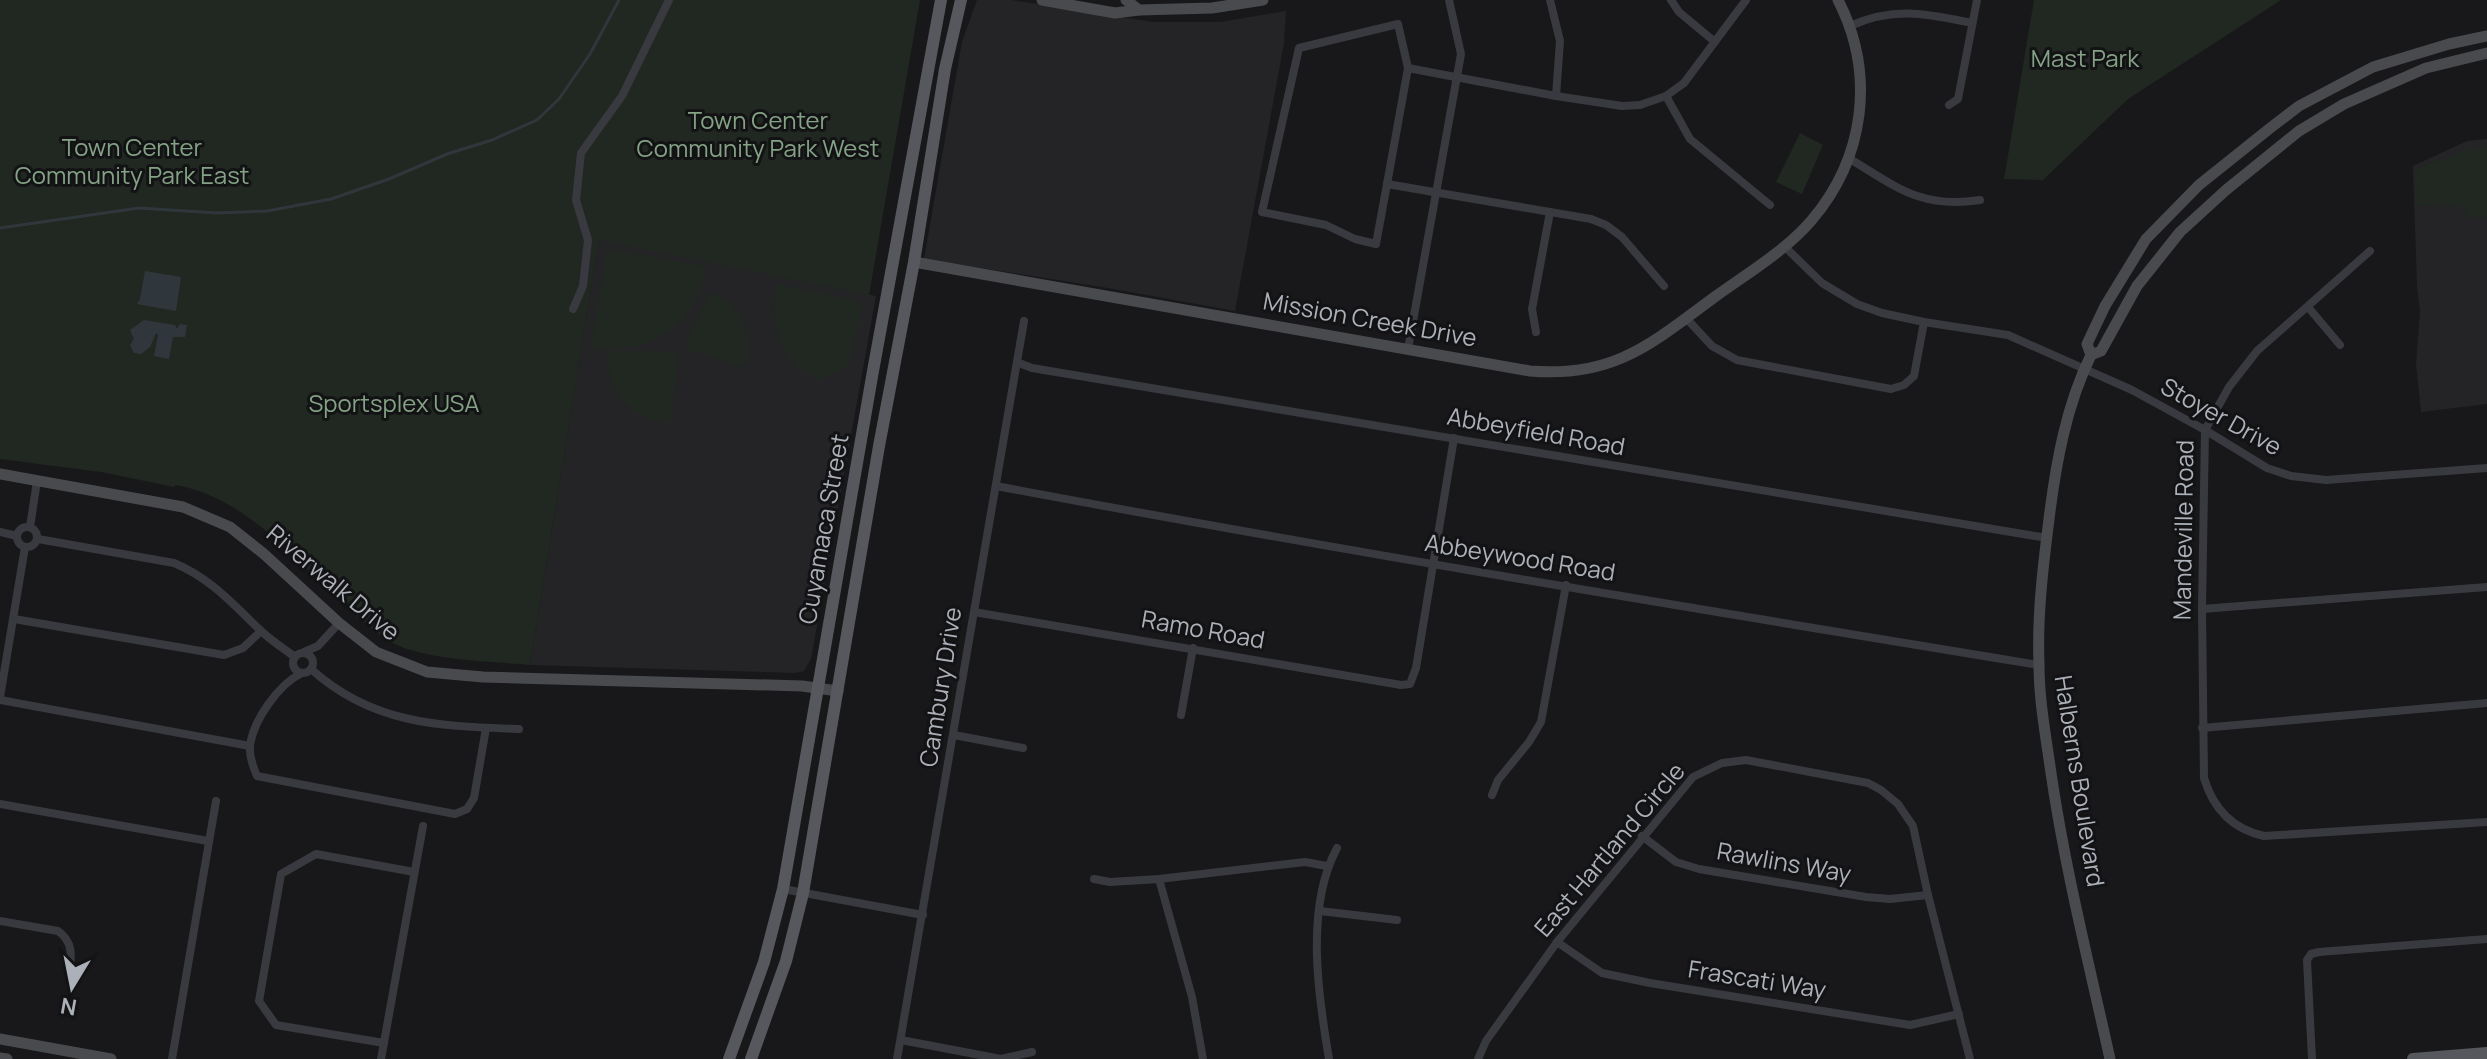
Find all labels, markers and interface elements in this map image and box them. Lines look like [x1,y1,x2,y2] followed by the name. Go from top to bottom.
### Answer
[2031,41,2140,74] park label: Mast Park
[637,103,879,164] park label: Town Center Community Park West
[15,130,249,191] park label: Town Center Community Park East
[1261,283,1480,354] street label: Mission Creek Drive
[2155,369,2288,462] street label: Stoyer Drive
[308,386,480,419] park label: Sportsplex USA
[1445,399,1628,462] street label: Abbeyfield Road
[790,431,855,626] street label: Cuyamaca Street
[2164,440,2201,620] street label: Mandeville Road
[260,516,408,647] street label: Riverwalk Drive
[1423,525,1618,588] street label: Abbeywood Road
[1139,601,1267,656] street label: Ramo Road
[911,604,968,769] street label: Cambury Drive
[2047,673,2113,889] street label: Halberns Boulevard
[1526,755,1692,943] street label: East Hartland Circle
[1714,833,1854,890] street label: Rawlins Way
[32,947,112,1027] north arrow
[1686,951,1829,1006] street label: Frascati Way
[58,991,79,1023] text: N

